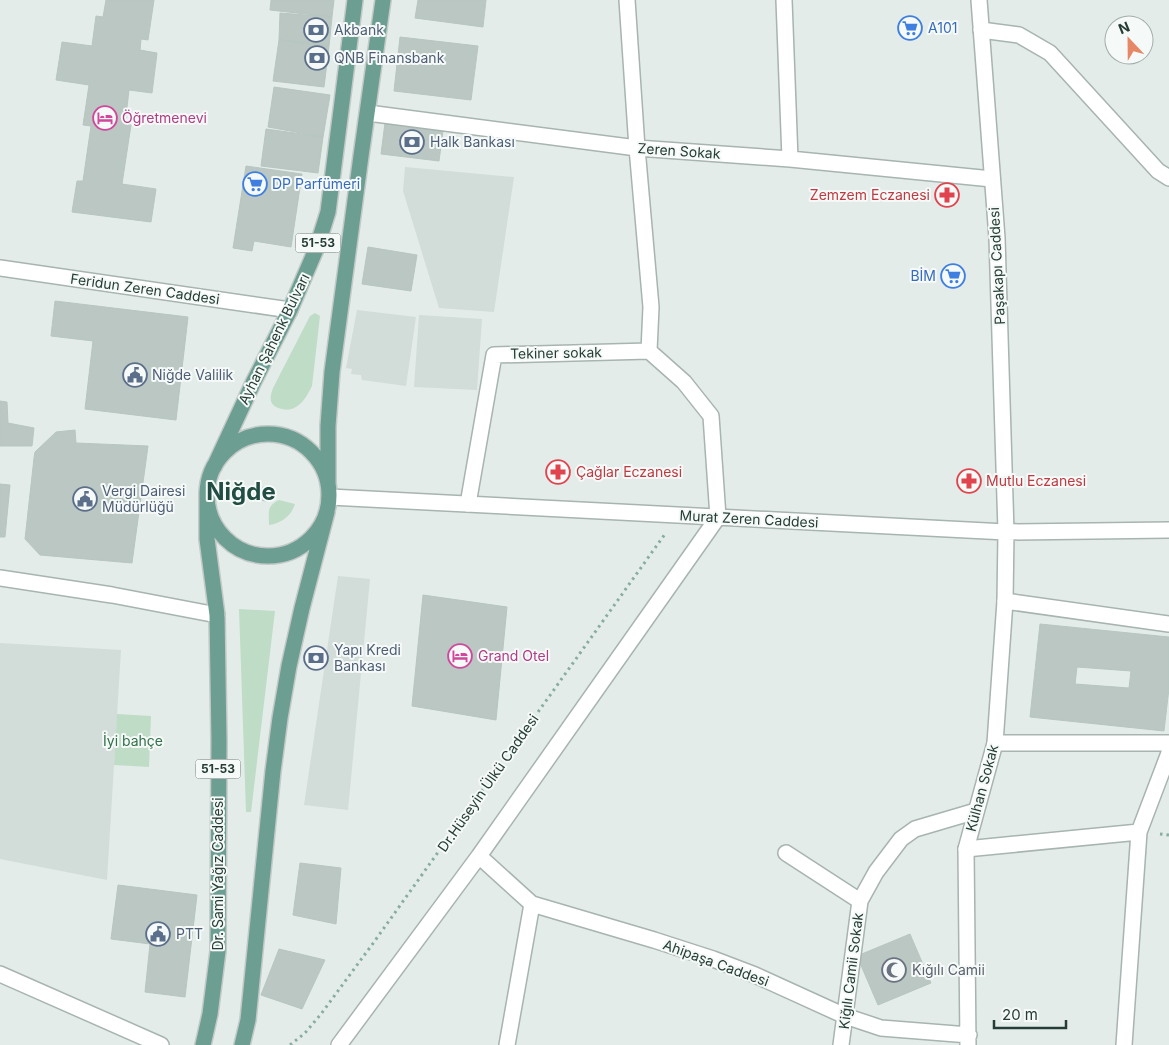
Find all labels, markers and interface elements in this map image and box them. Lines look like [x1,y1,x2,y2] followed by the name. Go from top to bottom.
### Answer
[897,15,923,41] supermarket icon: A101
[1104,15,1154,65] north arrow
[303,17,329,43] bank icon: Akbank
[1116,18,1132,37] text: N
[928,19,957,36] place label: A101
[334,21,384,38] place label: Akbank
[304,45,330,71] bank icon: QNB Finansbank
[334,49,445,66] place label: QNB Finansbank
[92,105,118,131] hotel icon: Öğretmenevi
[122,109,207,126] place label: Öğretmenevi
[399,129,425,155] bank icon: Halk Bankası
[430,133,515,150] place label: Halk Bankası
[637,139,721,162] street label: Zeren Sokak
[242,171,268,197] supermarket icon: DP Parfümeri
[272,175,360,192] place label: DP Parfümeri
[934,182,960,208] pharmacy icon: Zemzem Eczanesi
[810,186,930,203] place label: Zemzem Eczanesi
[985,207,1008,325] street label: Paşakapı Caddesi
[296,234,340,252] road number: 51-53
[940,263,966,289] supermarket icon: BİM
[910,267,936,284] place label: BİM
[69,270,221,307] street label: Feridun Zeren Caddesi
[234,271,313,407] street label: Ayhan Şahenk Bulvarı
[510,343,602,362] street label: Tekiner sokak
[122,362,148,388] public building icon: Niğde Valilik
[152,366,234,383] place label: Niğde Valilik
[545,459,571,485] pharmacy icon: Çağlar Eczanesi
[576,463,682,480] place label: Çağlar Eczanesi
[956,468,982,494] pharmacy icon: Mutlu Eczanesi
[986,472,1086,489] place label: Mutlu Eczanesi
[206,477,276,506] district label: Niğde
[102,482,185,515] place label: Vergi Dairesi Müdürlüğü
[72,486,98,512] public building icon: Vergi Dairesi Müdürlüğü
[679,506,819,531] street label: Murat Zeren Caddesi
[334,641,401,674] place label: Yapı Kredi Bankası
[447,643,473,669] hotel icon: Grand Otel
[303,645,329,671] bank icon: Yapı Kredi Bankası
[478,647,549,664] place label: Grand Otel
[434,711,542,855] street label: Dr.Hüseyin Ülkü Caddesi
[103,732,163,749] park label: İyi bahçe
[962,742,1001,833] street label: Külhan Sokak
[196,760,240,779] road number: 51-53
[209,797,226,951] street label: Dr. Sami Yağız Caddesi
[835,911,866,1030] street label: Kiğılı Camii Sokak
[145,921,171,947] public building icon: PTT
[176,925,203,942] place label: PTT
[661,936,771,990] street label: Ahipaşa Caddesi
[881,957,907,983] mosque icon: Kığılı Camii
[912,961,985,978] place label: Kığılı Camii
[994,998,1066,1030] scale bar
[1002,1005,1038,1024] text: 20 m

